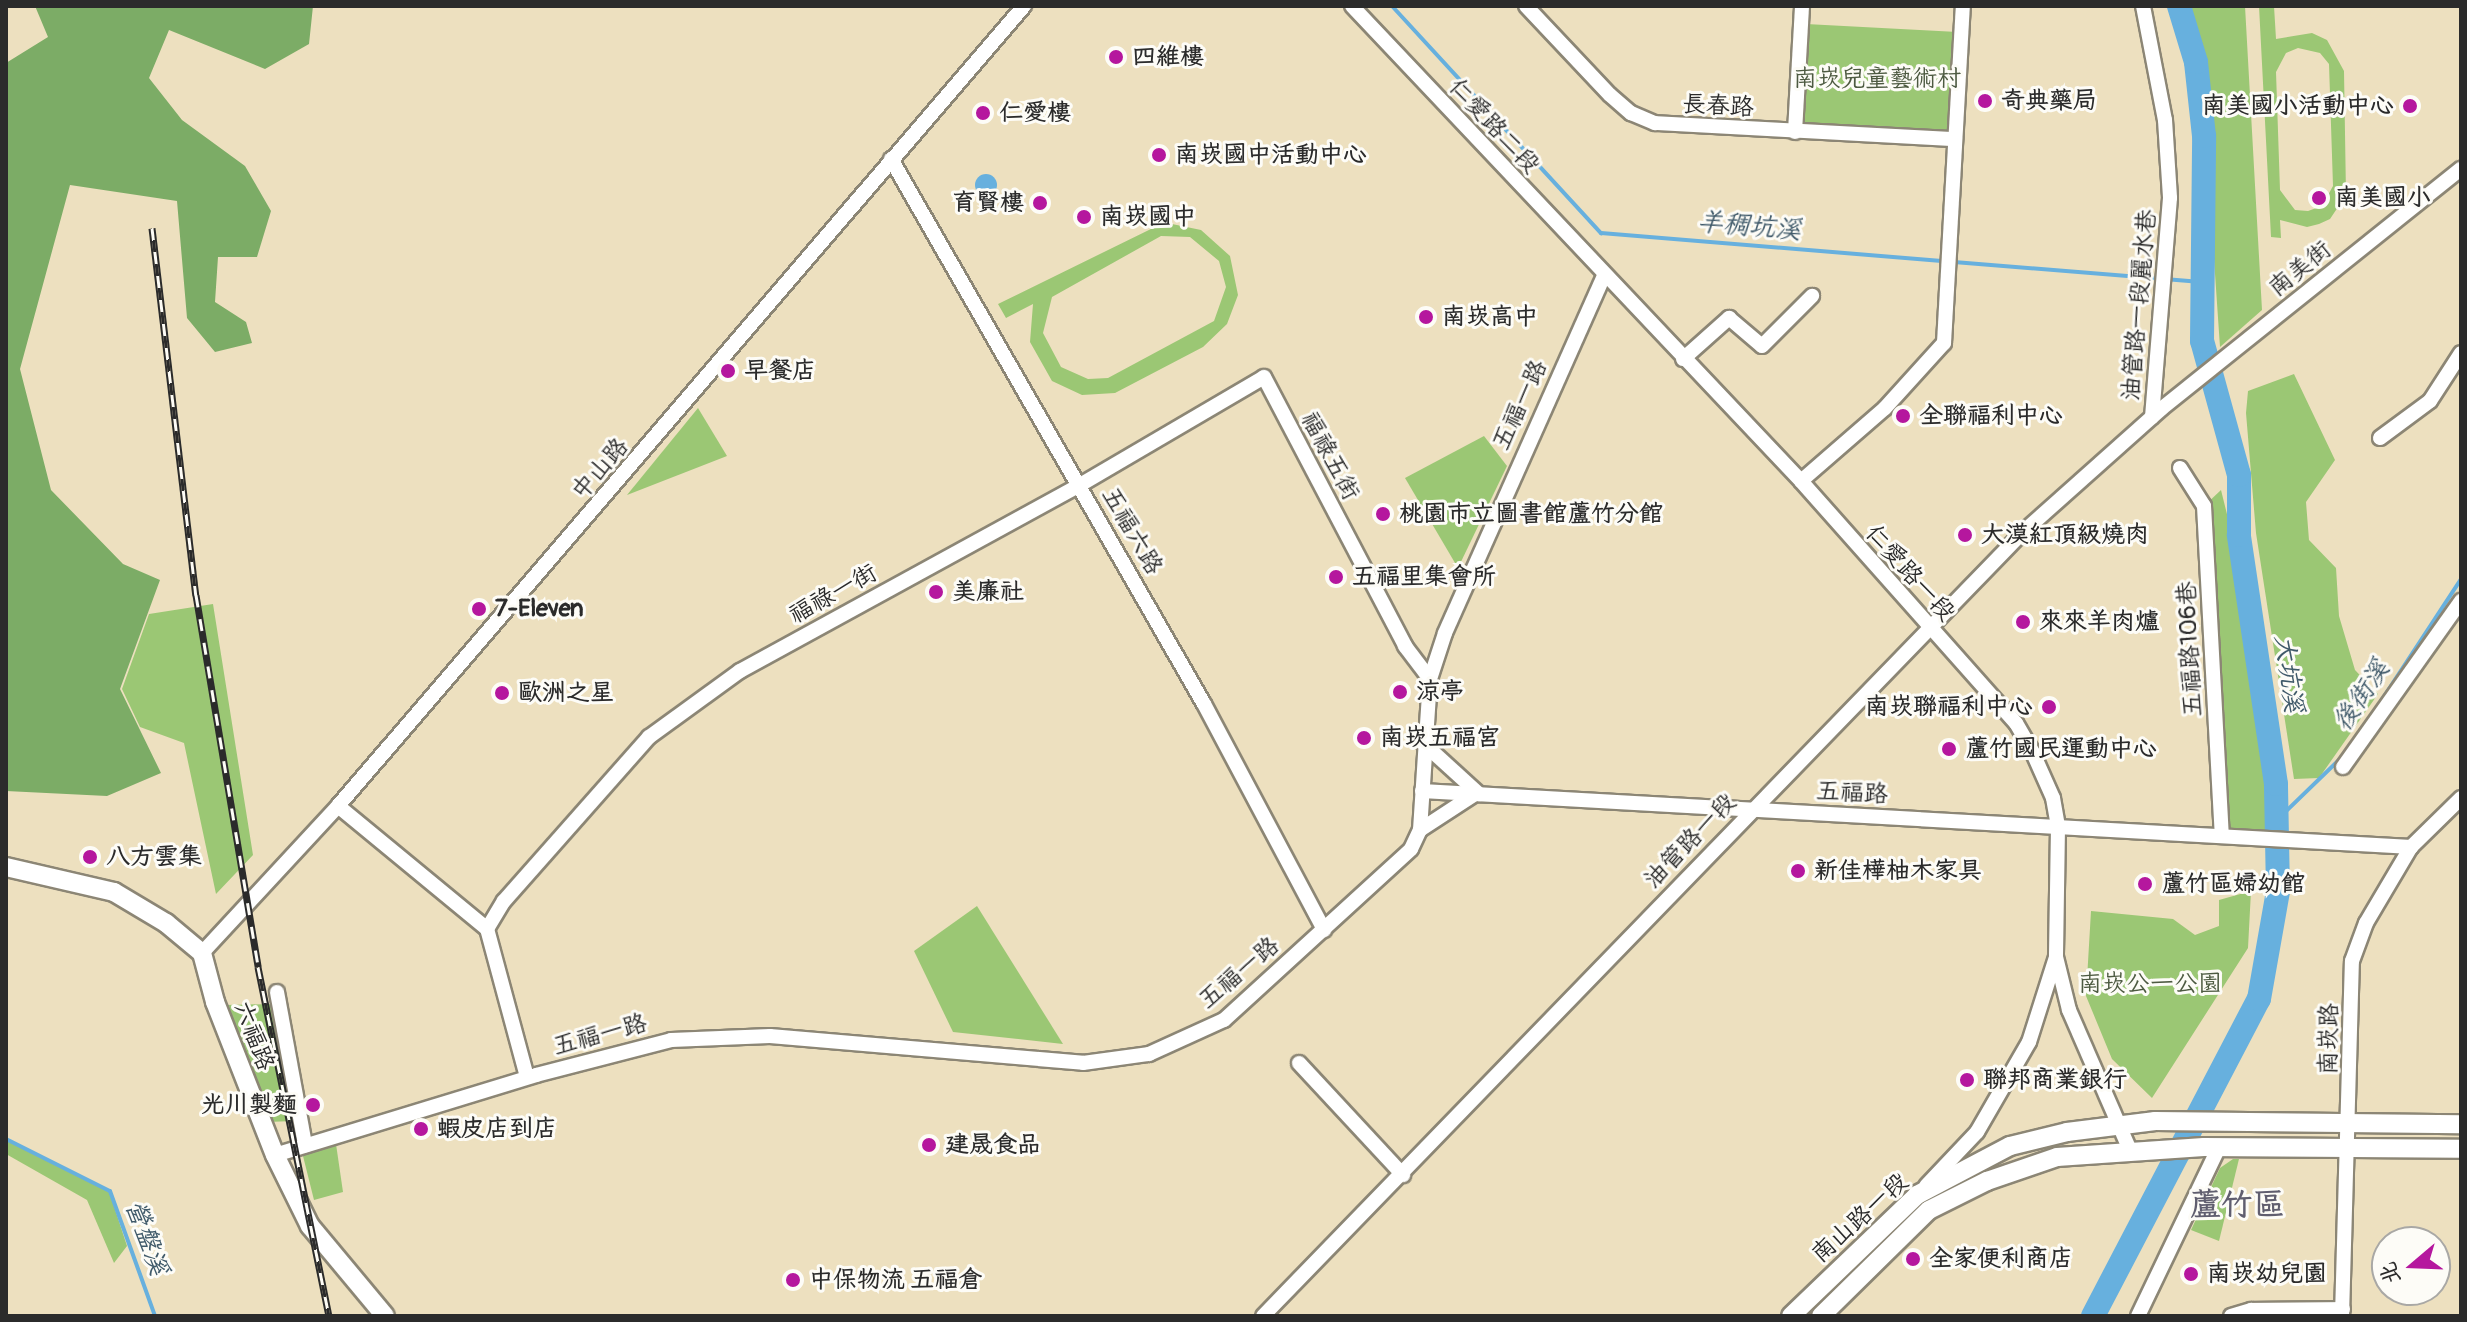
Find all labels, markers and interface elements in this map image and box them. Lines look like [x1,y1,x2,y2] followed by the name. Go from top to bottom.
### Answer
[1132,43,1204,71] place label: 四維樓
[1107,48,1125,66] marker: 四維樓
[1793,65,1961,93] park label: 南崁兒童藝術村
[1443,72,1545,180] street label: 仁愛路二段
[2001,87,2097,115] place label: 奇典藥局
[1681,90,1755,122] street label: 長春路
[1976,92,1994,110] marker: 奇典藥局
[2202,92,2394,120] place label: 南美國小活動中心
[2401,97,2419,115] marker: 南美國小活動中心
[999,99,1071,127] place label: 仁愛樓
[974,104,992,122] marker: 仁愛樓
[1175,141,1367,169] place label: 南崁國中活動中心
[1150,146,1168,164] marker: 南崁國中活動中心
[2335,184,2431,212] place label: 南美國小
[952,189,1024,217] place label: 育賢樓
[2310,189,2328,207] marker: 南美國小
[1031,194,1049,212] marker: 育賢樓
[1100,203,1196,231] place label: 南崁國中
[1696,207,1802,247] water label: 羊稠坑溪
[1075,208,1093,226] marker: 南崁國中
[2116,208,2162,402] street label: 油管路一段麗水巷
[2263,235,2337,303] street label: 南美街
[1442,303,1538,331] place label: 南崁高中
[1417,308,1435,326] marker: 南崁高中
[1487,355,1553,455] street label: 五福一路
[744,357,816,385] place label: 早餐店
[719,362,737,380] marker: 早餐店
[1919,402,2063,430] place label: 全聯福利中心
[1295,407,1365,505] street label: 福祿五街
[1894,407,1912,425] marker: 全聯福利中心
[566,432,634,506] street label: 中山路
[1096,482,1168,580] street label: 五福六路
[1399,500,1663,528] place label: 桃園市立圖書館蘆竹分館
[1374,505,1392,523] marker: 桃園市立圖書館蘆竹分館
[1859,519,1961,627] street label: 仁愛路一段
[1981,521,2149,549] place label: 大漠紅頂級燒肉
[1956,526,1974,544] marker: 大漠紅頂級燒肉
[784,558,882,630] street label: 福祿一街
[1352,563,1496,591] place label: 五福里集會所
[1327,568,1345,586] marker: 五福里集會所
[952,578,1024,606] place label: 美廉社
[2172,580,2208,718] street label: 五福路106巷
[927,583,945,601] marker: 美廉社
[495,595,584,623] place label: 7-Eleven
[470,600,488,618] marker: 7-Eleven
[2039,608,2159,636] place label: 來來羊肉爐
[2014,613,2032,631] marker: 來來羊肉爐
[2267,633,2309,715] water label: 大坑溪
[2327,655,2397,737] water label: 後街溪
[1416,678,1464,706] place label: 涼亭
[518,679,614,707] place label: 歐洲之星
[1391,683,1409,701] marker: 涼亭
[493,684,511,702] marker: 歐洲之星
[1865,693,2033,721] place label: 南崁聯福利中心
[2040,698,2058,716] marker: 南崁聯福利中心
[1380,724,1500,752] place label: 南崁五福宮
[1355,729,1373,747] marker: 南崁五福宮
[1965,735,2157,763] place label: 蘆竹國民運動中心
[1940,740,1958,758] marker: 蘆竹國民運動中心
[1815,777,1889,809] street label: 五福路
[1638,788,1742,894] street label: 油管路一段
[106,843,202,871] place label: 八方雲集
[81,848,99,866] marker: 八方雲集
[1814,857,1982,885] place label: 新佳樺柚木家具
[1789,862,1807,880] marker: 新佳樺柚木家具
[2161,870,2305,898] place label: 蘆竹區婦幼館
[2136,875,2154,893] marker: 蘆竹區婦幼館
[1193,931,1285,1015] street label: 五福一路
[2078,970,2222,998] park label: 南崁公一公園
[228,997,280,1075] street label: 六福路
[2314,1003,2344,1075] street label: 南崁路
[550,1009,650,1061] street label: 五福一路
[1983,1066,2127,1094] place label: 聯邦商業銀行
[1958,1071,1976,1089] marker: 聯邦商業銀行
[201,1091,297,1119] place label: 光川製麵
[304,1096,322,1114] marker: 光川製麵
[437,1115,557,1143] place label: 蝦皮店到店
[412,1120,430,1138] marker: 蝦皮店到店
[945,1131,1041,1159] place label: 建晟食品
[920,1136,938,1154] marker: 建晟食品
[1806,1167,1914,1269] street label: 南山路一段
[2189,1186,2285,1224] district label: 蘆竹區
[118,1196,174,1280] water label: 營盤溪
[2371,1226,2451,1306] north arrow
[1929,1245,2073,1273] place label: 全家便利商店
[1904,1250,1922,1268] marker: 全家便利商店
[2373,1258,2407,1288] text: 北
[2207,1260,2327,1288] place label: 南崁幼兒園
[2182,1265,2200,1283] marker: 南崁幼兒園
[809,1266,982,1294] place label: 中保物流 五福倉
[784,1271,802,1289] marker: 中保物流 五福倉

